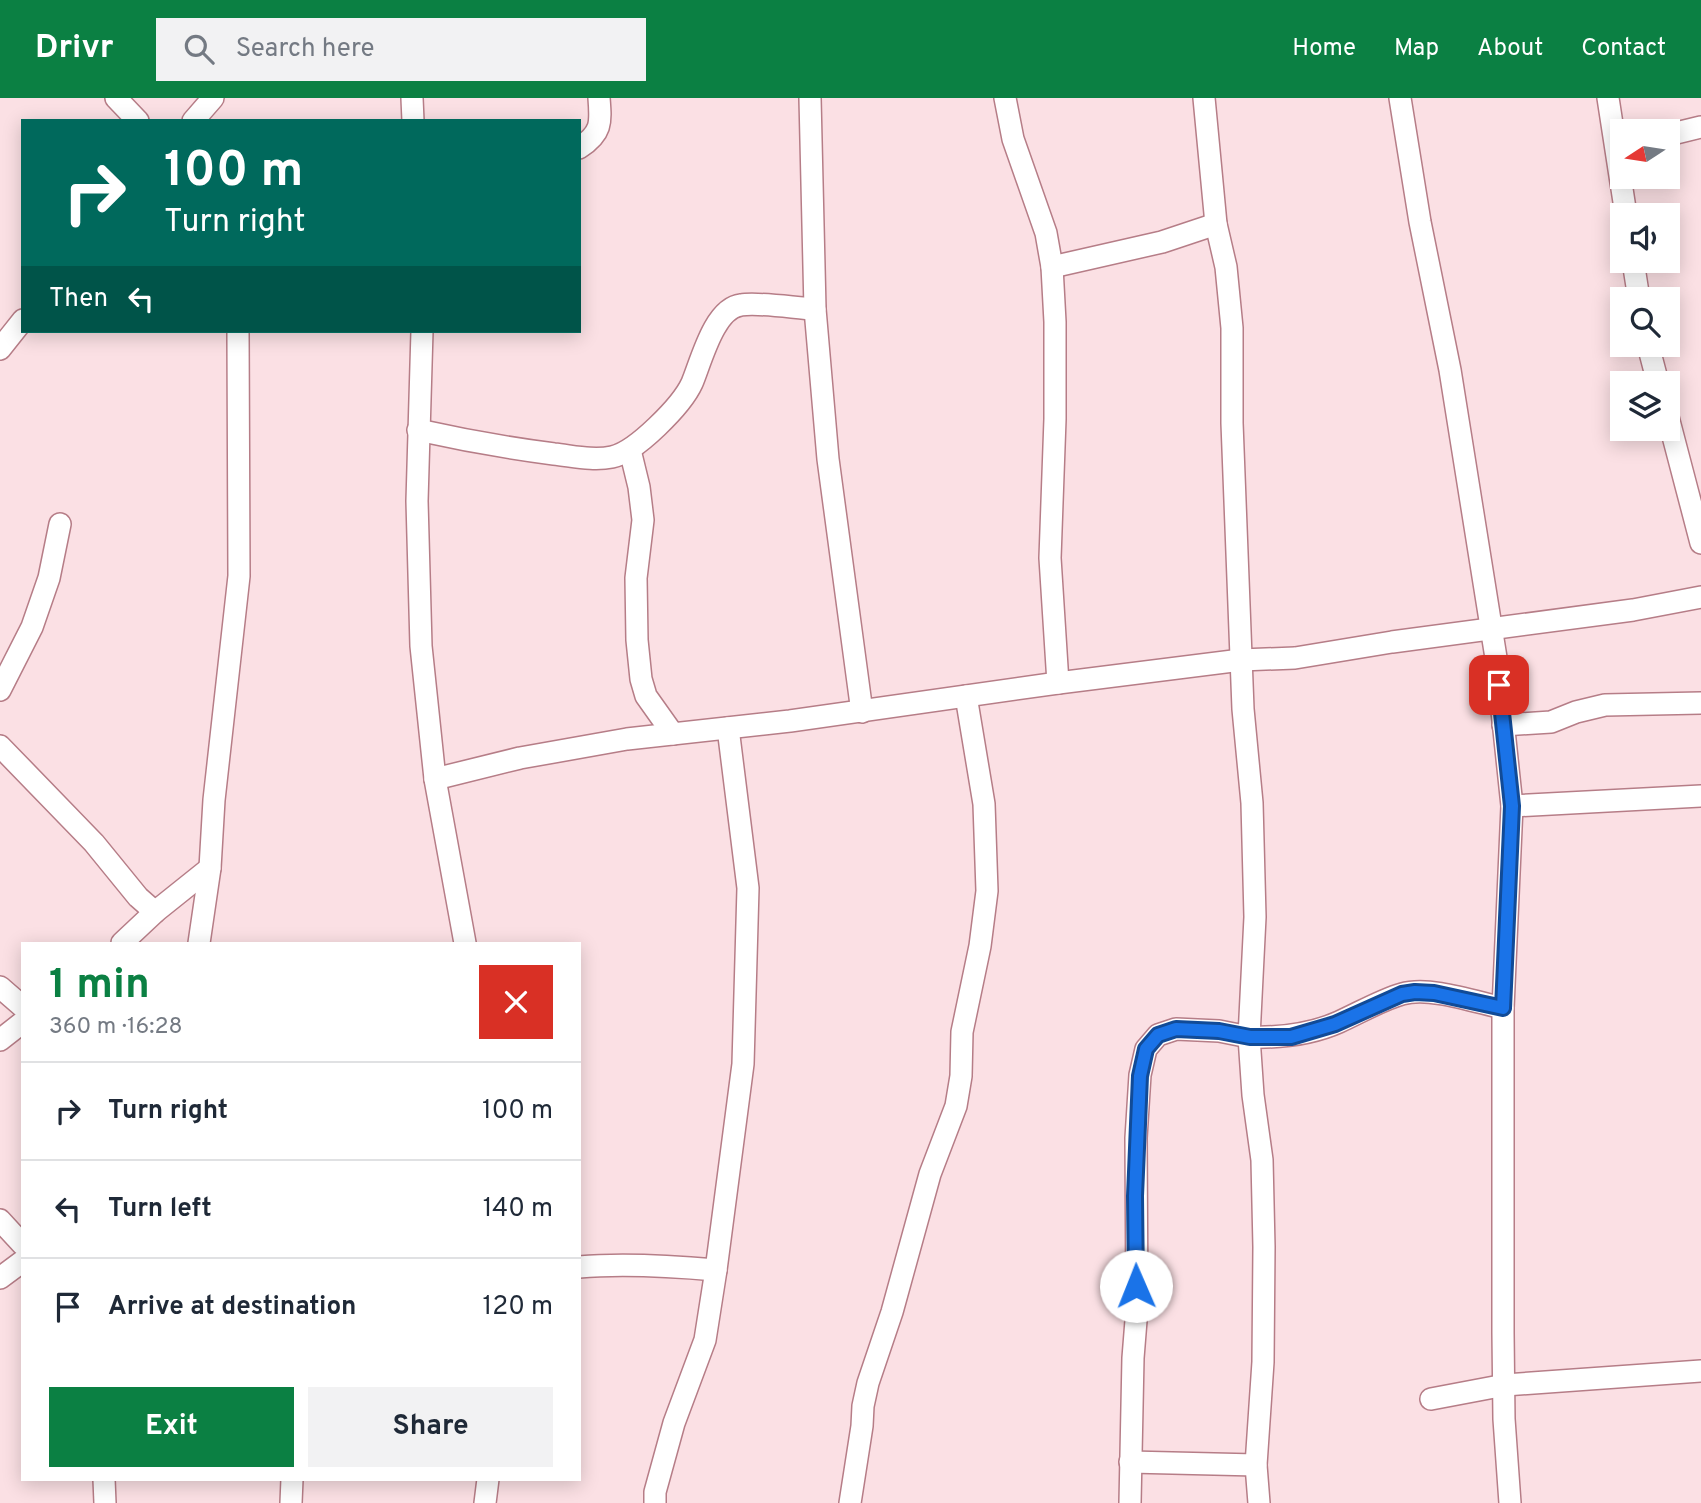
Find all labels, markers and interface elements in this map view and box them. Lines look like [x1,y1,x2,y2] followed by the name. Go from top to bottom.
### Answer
[156,18,646,81] search box
[35,28,114,70] text: Drivr
[180,30,218,68] icon: search
[236,33,375,66] text: Search here
[1292,34,1356,64] text: Home
[1394,34,1439,64] text: Map
[1477,34,1543,64] text: About
[1581,34,1666,64] text: Contact
[1610,119,1680,189] north arrow
[1610,119,1680,441] map controls
[164,142,303,204] text: 100 m
[49,147,140,238] icon: right
[164,203,306,243] text: Turn right
[1610,203,1680,273] button: sound
[122,280,160,318] icon: left
[49,283,108,316] text: Then
[1610,287,1680,357] button: search
[1610,371,1680,441] button: layers
[1469,655,1529,715] pin
[1480,666,1518,704] icon: arrive
[49,960,150,1013] text: 1 min
[479,965,553,1039] button: close
[49,1013,183,1042] text: 360 m · 16:28
[49,1092,87,1130] icon: right
[108,1095,228,1128] text: Turn right
[482,1095,553,1128] text: 100 m
[49,1190,87,1228] icon: left
[108,1193,212,1226] text: Turn left
[483,1193,553,1226] text: 140 m
[1099,1249,1173,1323] position arrow
[49,1288,87,1326] icon: arrive
[108,1291,356,1324] text: Arrive at destination
[483,1291,553,1324] text: 120 m
[49,1387,294,1467] button: Exit
[308,1387,553,1467] button: Share

